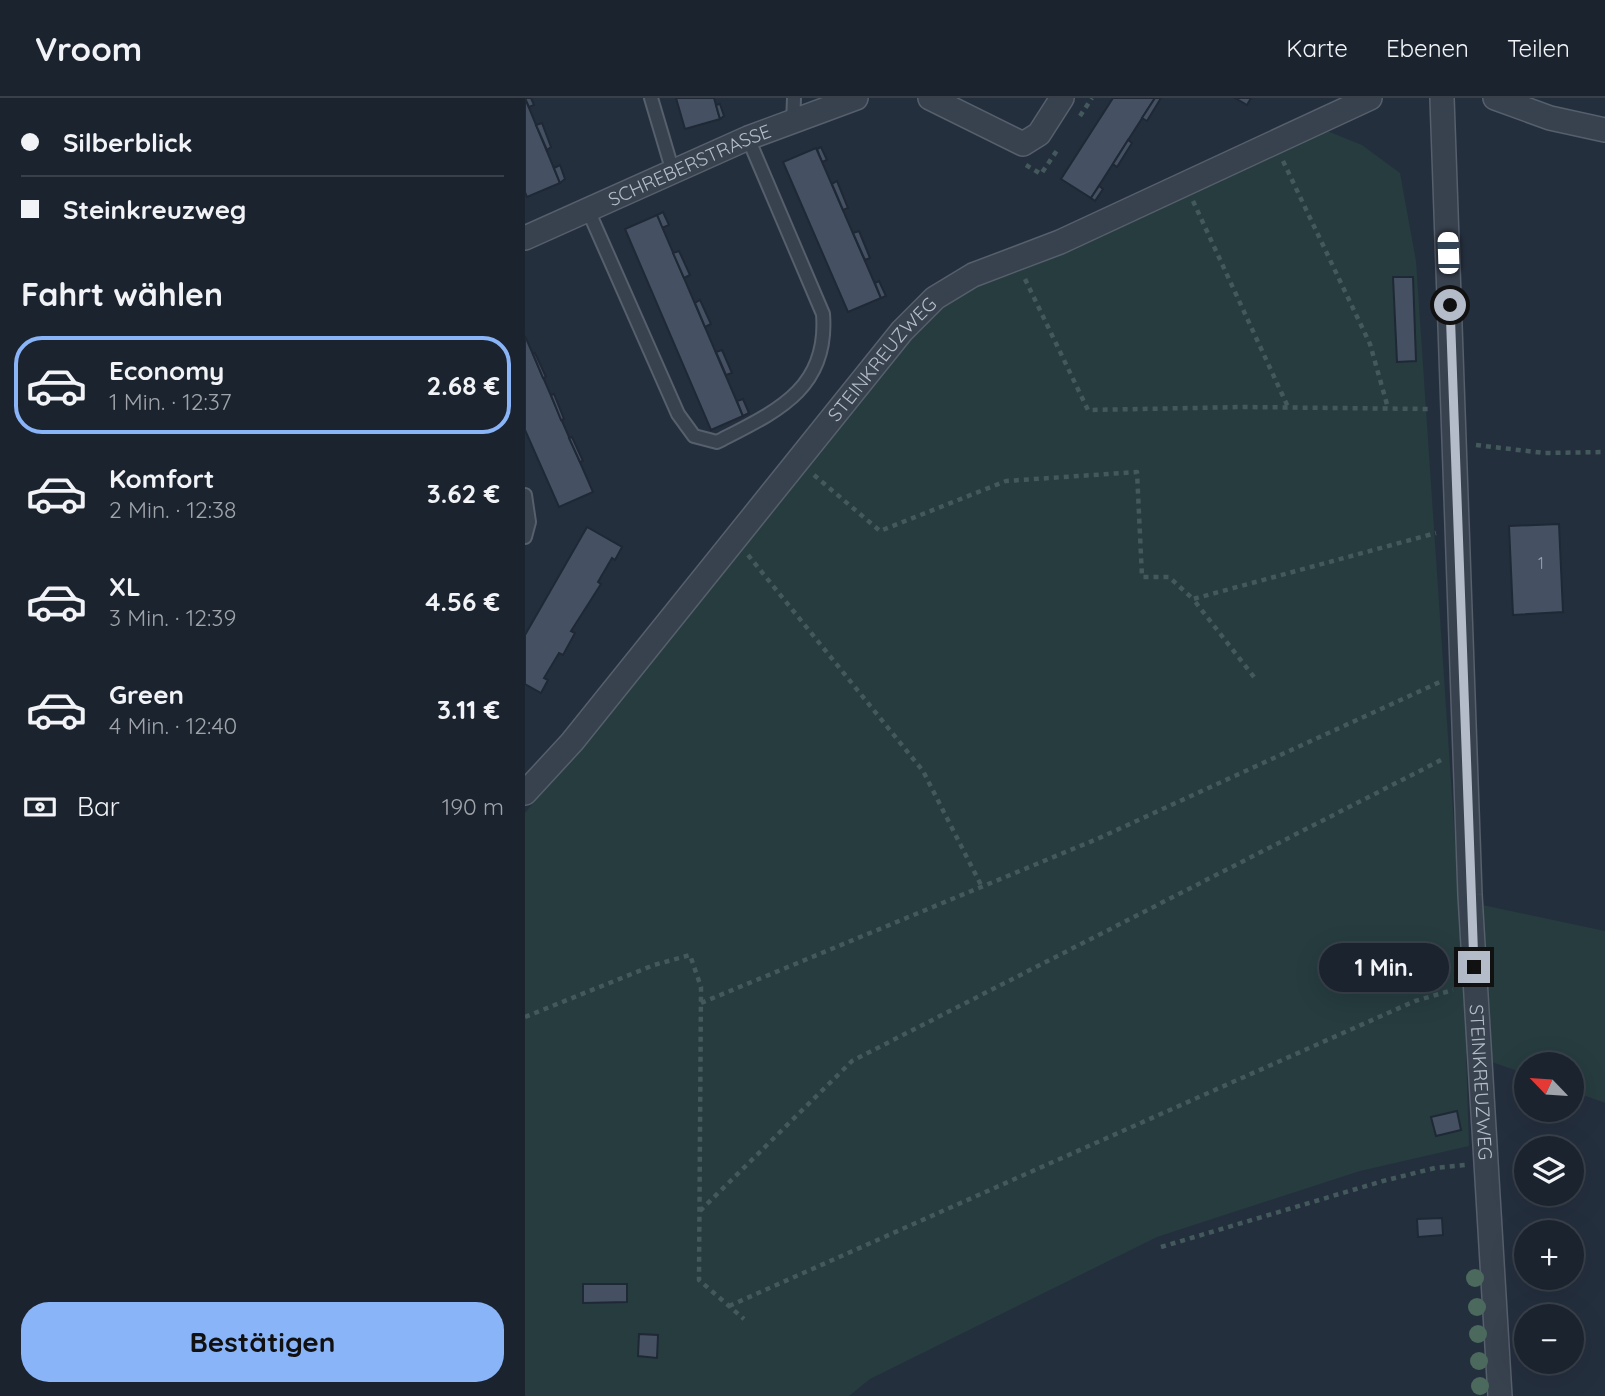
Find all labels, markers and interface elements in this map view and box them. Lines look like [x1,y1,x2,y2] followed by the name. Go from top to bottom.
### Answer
[35,28,142,69] text: Vroom
[1286,33,1348,63] text: Karte
[1386,33,1469,63] text: Ebenen
[1507,33,1570,63] text: Teilen
[604,119,774,211] street label: SCHREBERSTRASSE
[63,126,192,159] text: Silberblick
[63,193,246,226] text: Steinkreuzweg
[1437,232,1460,274] car
[21,274,223,314] text: Fahrt wählen
[1434,289,1466,321] route start
[822,292,941,426] street label: STEINKREUZWEG
[25,354,88,417] icon: car
[109,354,224,387] text: Economy
[427,369,500,402] text: 2.68 €
[109,387,232,416] text: 1 Min. · 12:37
[25,462,88,525] icon: car
[109,462,214,495] text: Komfort
[427,477,500,510] text: 3.62 €
[109,495,237,524] text: 2 Min. · 12:38
[1538,553,1544,573] house number: 1
[25,570,88,633] icon: car
[109,570,141,603] text: XL
[425,585,500,618] text: 4.56 €
[109,603,236,632] text: 3 Min. · 12:39
[25,678,88,741] icon: car
[109,678,184,711] text: Green
[437,693,500,726] text: 3.11 €
[109,711,237,740] text: 4 Min. · 12:40
[21,788,59,826] icon: cash
[77,790,120,823] text: Bar
[442,792,504,821] text: 190 m
[1320,942,1450,992] callout: 1 Min.
[1458,951,1490,983] route end
[1354,953,1414,982] text: 1 Min.
[1465,1004,1498,1161] street label: STEINKREUZWEG
[1514,1052,1584,1122] north arrow
[1514,1052,1584,1374] map controls
[1514,1136,1584,1206] button: layers
[1514,1220,1584,1290] button: +
[21,1302,504,1382] button: Bestätigen
[1514,1304,1584,1374] button: −

